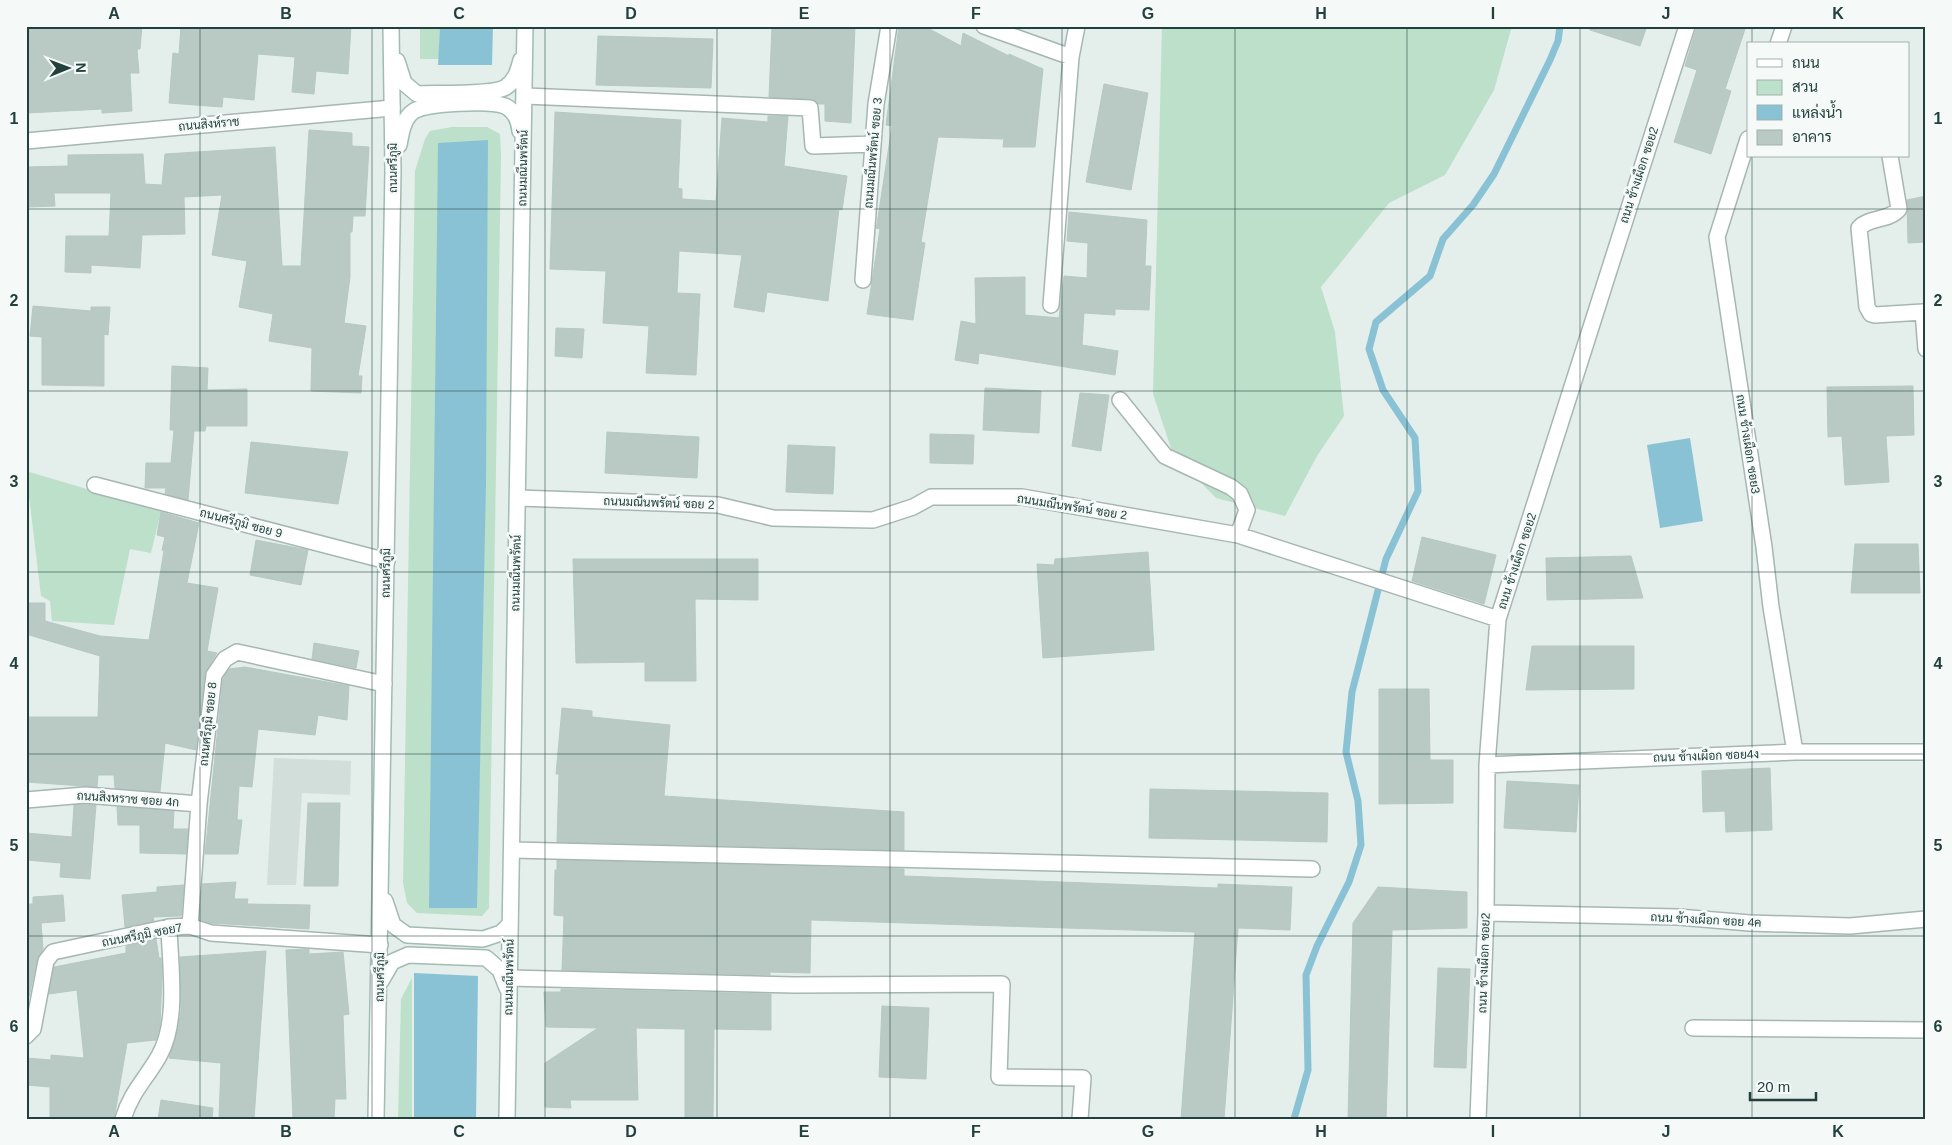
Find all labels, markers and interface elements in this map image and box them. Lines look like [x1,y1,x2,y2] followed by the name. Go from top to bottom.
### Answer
[108,5,120,22] text: A
[280,5,292,22] text: B
[453,5,465,22] text: C
[625,5,637,22] text: D
[799,5,810,22] text: E
[971,5,981,22] text: F
[1142,5,1154,22] text: G
[1315,5,1327,22] text: H
[1491,5,1495,22] text: I
[1662,5,1670,22] text: J
[1832,5,1844,22] text: K
[42,42,92,92] north arrow
[1747,42,1910,158] legend
[1792,54,1820,71] text: ถนน
[73,63,89,73] text: N
[1792,78,1818,95] text: สวน
[860,97,885,209] street label: ถนนมณีนพรัตน์ ซอย 3
[1792,100,1843,121] text: แหล่งน้ำ
[10,110,19,127] text: 1
[1934,110,1943,127] text: 1
[178,113,240,134] street label: ถนนสิงห์ราช
[1617,125,1661,225] street label: ถนน ช้างเผือก ซอย2
[1792,128,1832,145] text: อาคาร
[514,129,531,206] street label: ถนนมณีนพรัตน์
[385,143,401,193] street label: ถนนศรีภูมิ
[10,292,19,309] text: 2
[1934,292,1943,309] text: 2
[1733,393,1763,495] street label: ถนน ช้างเผือก ซอย3
[10,473,19,490] text: 3
[1934,473,1943,490] text: 3
[1016,490,1129,523] street label: ถนนมณีนพรัตน์ ซอย 2
[603,493,715,512] street label: ถนนมณีนพรัตน์ ซอย 2
[198,504,284,542] street label: ถนนศรีภูมิ ซอย 9
[1495,511,1539,611] street label: ถนน ช้างเผือก ซอย2
[507,534,524,611] street label: ถนนมณีนพรัตน์
[378,548,394,598] street label: ถนนศรีภูมิ
[10,655,19,672] text: 4
[1934,655,1943,672] text: 4
[196,681,220,767] street label: ถนนศรีภูมิ ซอย 8
[1653,747,1759,765] street label: ถนน ช้างเผือก ซอย4ง
[76,788,180,810] street label: ถนนสิงหราช ซอย 4ก
[10,837,19,854] text: 5
[1934,837,1943,854] text: 5
[1650,910,1762,930] street label: ถนน ช้างเผือก ซอย 4ค
[1475,912,1493,1014] street label: ถนน ช้างเผือก ซอย2
[101,919,184,951] street label: ถนนศรีภูมิ ซอย7
[500,938,517,1015] street label: ถนนมณีนพรัตน์
[372,952,388,1002] street label: ถนนศรีภูมิ
[10,1018,19,1035] text: 6
[1934,1018,1943,1035] text: 6
[1750,1070,1816,1102] scale bar
[1757,1078,1790,1095] text: 20 m
[108,1123,120,1140] text: A
[280,1123,292,1140] text: B
[453,1123,465,1140] text: C
[625,1123,637,1140] text: D
[799,1123,810,1140] text: E
[971,1123,981,1140] text: F
[1142,1123,1154,1140] text: G
[1315,1123,1327,1140] text: H
[1491,1123,1495,1140] text: I
[1662,1123,1670,1140] text: J
[1832,1123,1844,1140] text: K

